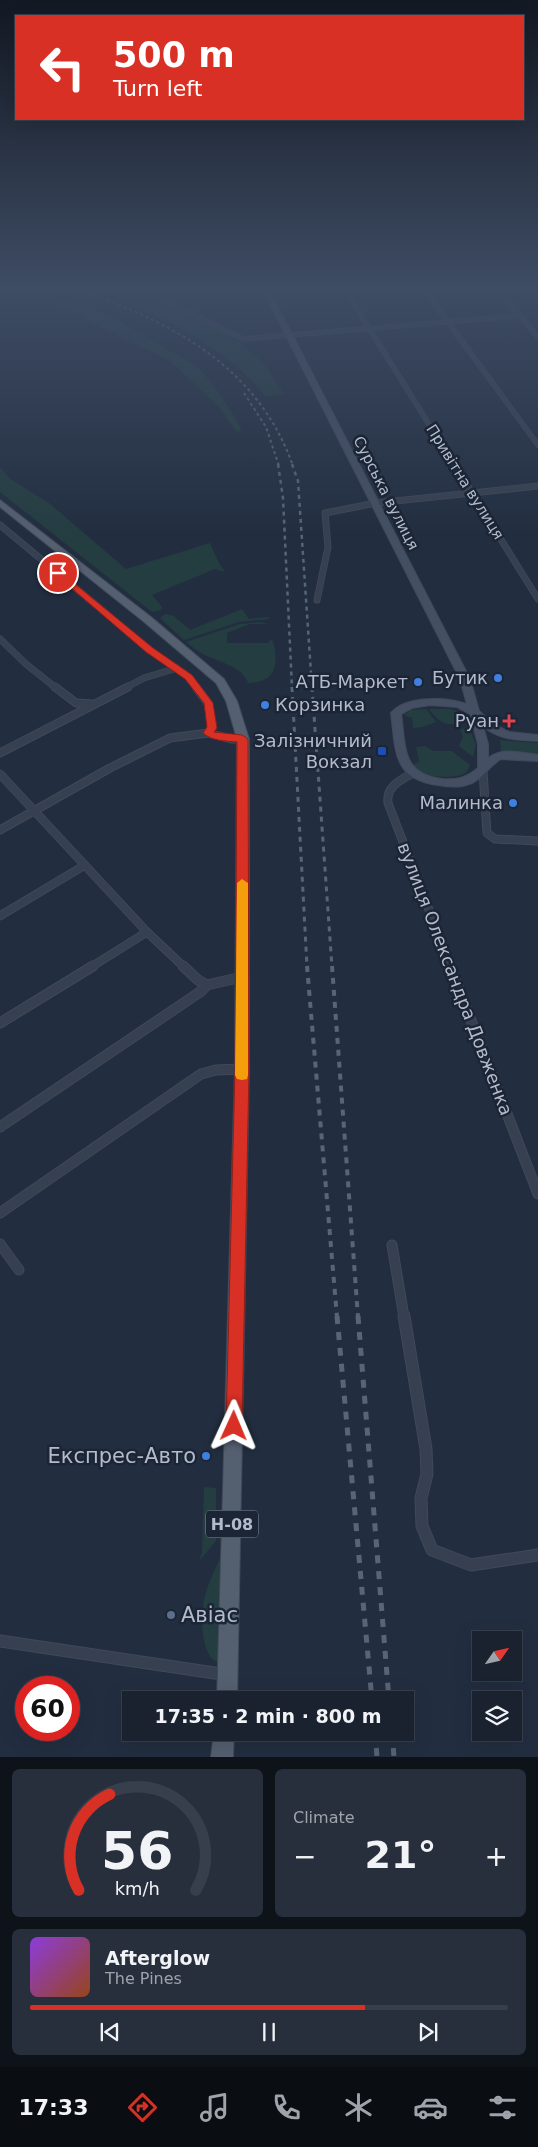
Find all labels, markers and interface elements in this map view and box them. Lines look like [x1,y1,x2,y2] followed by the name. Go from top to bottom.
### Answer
[30,35,95,100] icon: left
[113,35,235,75] text: 500 m
[113,76,202,101] text: Turn left
[422,421,508,543] street label: Привітна вулиця
[350,433,422,553] street label: Сурська вулиця
[37,552,79,594] pin
[44,559,72,587] icon: arrive
[432,667,488,688] place label: Бутик
[295,671,408,692] place label: АТБ-Маркет
[492,672,504,684] marker: Бутик
[412,676,424,688] marker: АТБ-Маркет
[275,694,365,715] place label: Корзинка
[259,699,271,711] marker: Корзинка
[455,710,499,731] place label: Руан
[503,715,515,727] marker: Руан
[254,730,372,772] place label: Залізничний Вокзал
[376,745,388,757] marker: Залізничний Вокзал
[420,792,503,813] place label: Малинка
[507,797,519,809] marker: Малинка
[394,839,517,1118] street label: вулиця Олександра Довженка
[207,1399,259,1451] position arrow
[48,1444,196,1468] place label: Експрес-Авто
[200,1450,212,1462] marker: Експрес-Авто
[206,1510,258,1538] road number: Н-08
[181,1603,238,1627] place label: Авіас
[165,1609,177,1621] marker: Авіас
[472,1631,522,1681] north arrow
[472,1631,522,1741] map controls
[15,1676,80,1741] speed limit sign: 60
[472,1691,522,1741] button: layers
[154,1705,382,1727] text: 17:35 · 2 min · 800 m
[293,1808,355,1827] text: Climate
[101,1821,174,1881] text: 56
[365,1833,436,1877] text: 21°
[293,1840,316,1873] text: −
[485,1840,508,1873] text: +
[115,1878,160,1899] text: km/h
[105,1947,210,1969] text: Afterglow
[105,1969,182,1988] text: The Pines
[96,2018,124,2046] icon: previous
[255,2018,283,2046] icon: pause
[414,2018,442,2046] icon: next
[125,2090,160,2125] icon: directions
[197,2090,232,2125] icon: music
[269,2090,304,2125] icon: phone
[341,2090,376,2125] icon: climate
[413,2090,448,2125] icon: car
[485,2090,520,2125] icon: filters
[18,2095,88,2120] text: 17:33

